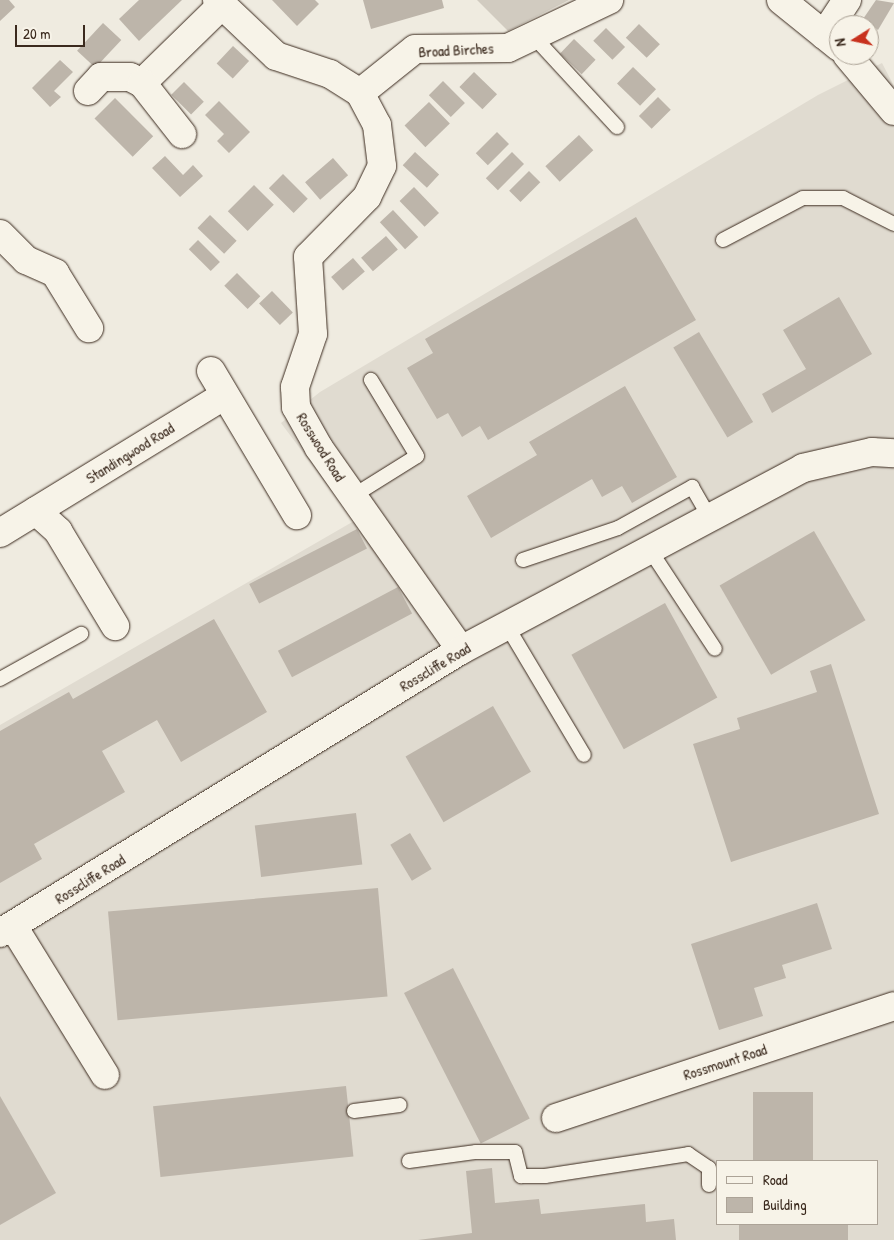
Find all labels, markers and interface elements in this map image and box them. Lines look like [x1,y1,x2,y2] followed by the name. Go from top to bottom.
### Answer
[18,15,88,47] scale bar
[829,15,879,65] north arrow
[23,23,50,44] text: 20 m
[830,37,850,48] text: N
[418,39,494,61] street label: Broad Birches
[293,409,349,485] street label: Rosswood Road
[83,419,177,487] street label: Standingwood Road
[396,639,474,695] street label: Rosscliffe Road
[52,850,128,908] street label: Rosscliffe Road
[681,1040,769,1084] street label: Rossmount Road
[716,1160,879,1225] legend
[763,1169,788,1190] text: Road
[763,1194,807,1215] text: Building

